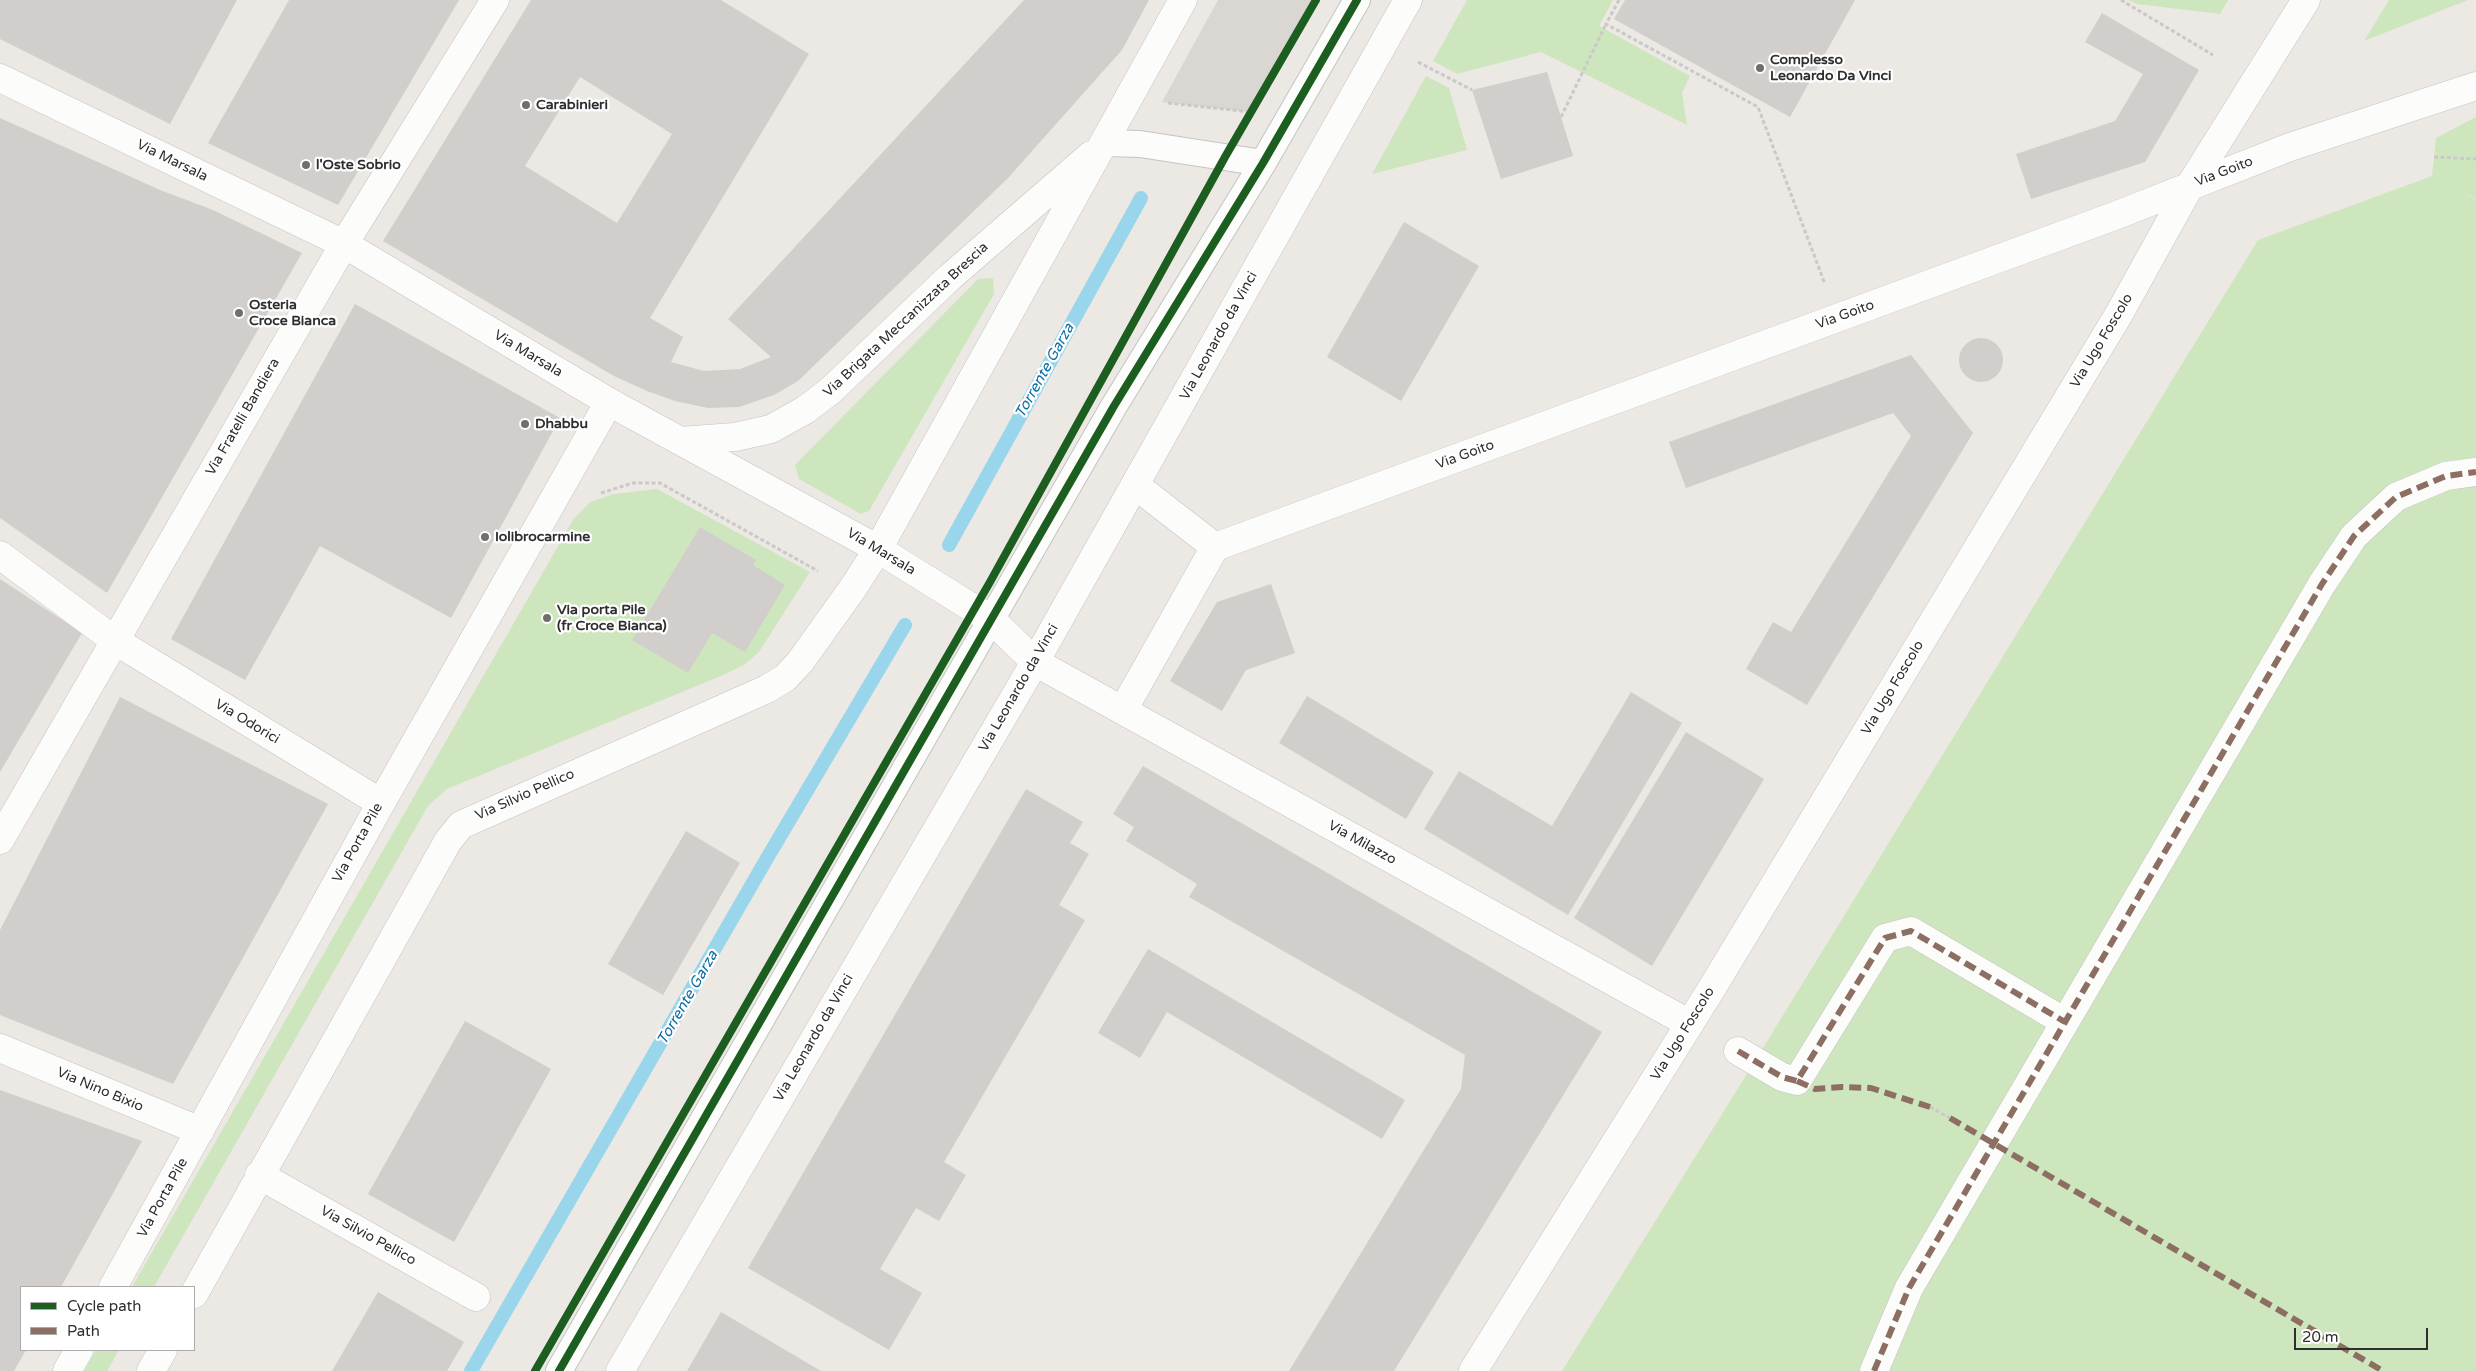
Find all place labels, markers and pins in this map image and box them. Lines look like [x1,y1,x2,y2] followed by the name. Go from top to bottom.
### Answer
[1770,52,1891,84] place label: Complesso Leonardo Da Vinci
[1754,62,1766,74] marker: Complesso Leonardo Da Vinci
[536,97,608,113] place label: Carabinieri
[520,99,532,111] marker: Carabinieri
[316,157,401,173] place label: l'Oste Sobrio
[300,159,312,171] marker: l'Oste Sobrio
[249,297,336,330] place label: Osteria Croce Bianca
[233,307,245,319] marker: Osteria Croce Bianca
[535,416,588,432] place label: Dhabbu
[519,418,531,430] marker: Dhabbu
[495,529,590,545] place label: Iolibrocarmine
[479,531,491,543] marker: Iolibrocarmine
[557,602,667,634] place label: Via porta Pile (fr Croce Bianca)
[541,612,553,624] marker: Via porta Pile (fr Croce Bianca)

